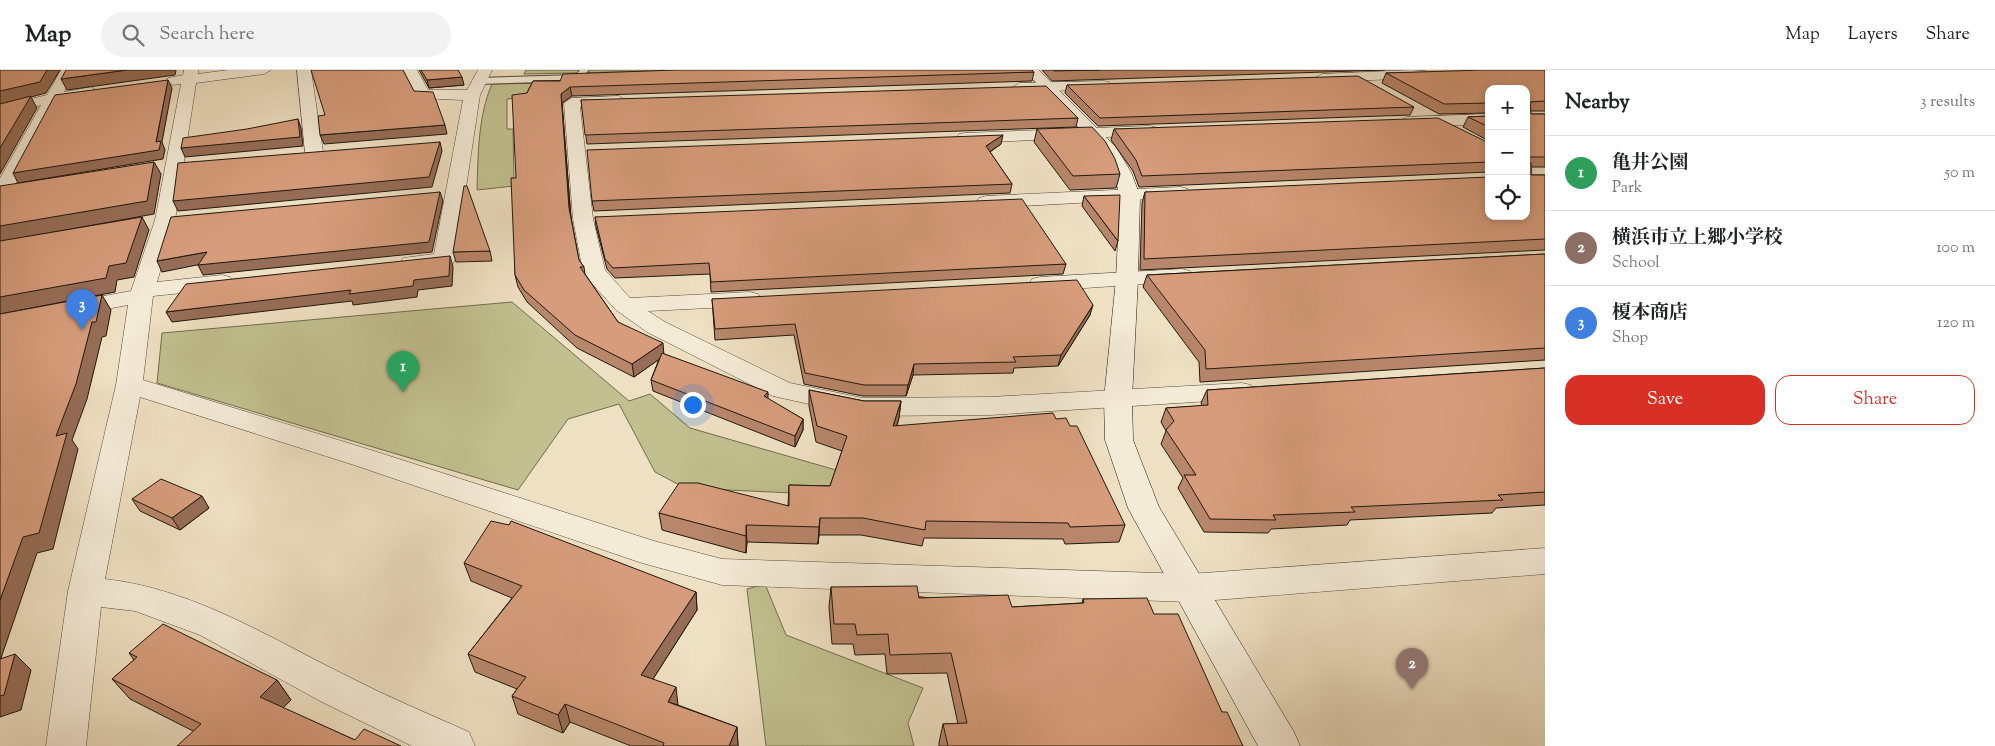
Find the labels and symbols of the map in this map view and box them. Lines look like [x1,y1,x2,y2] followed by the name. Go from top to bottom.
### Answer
[66,289,98,330] pin: 3
[387,351,419,392] pin: 1
[680,392,706,418] your location
[1396,648,1428,689] pin: 2

